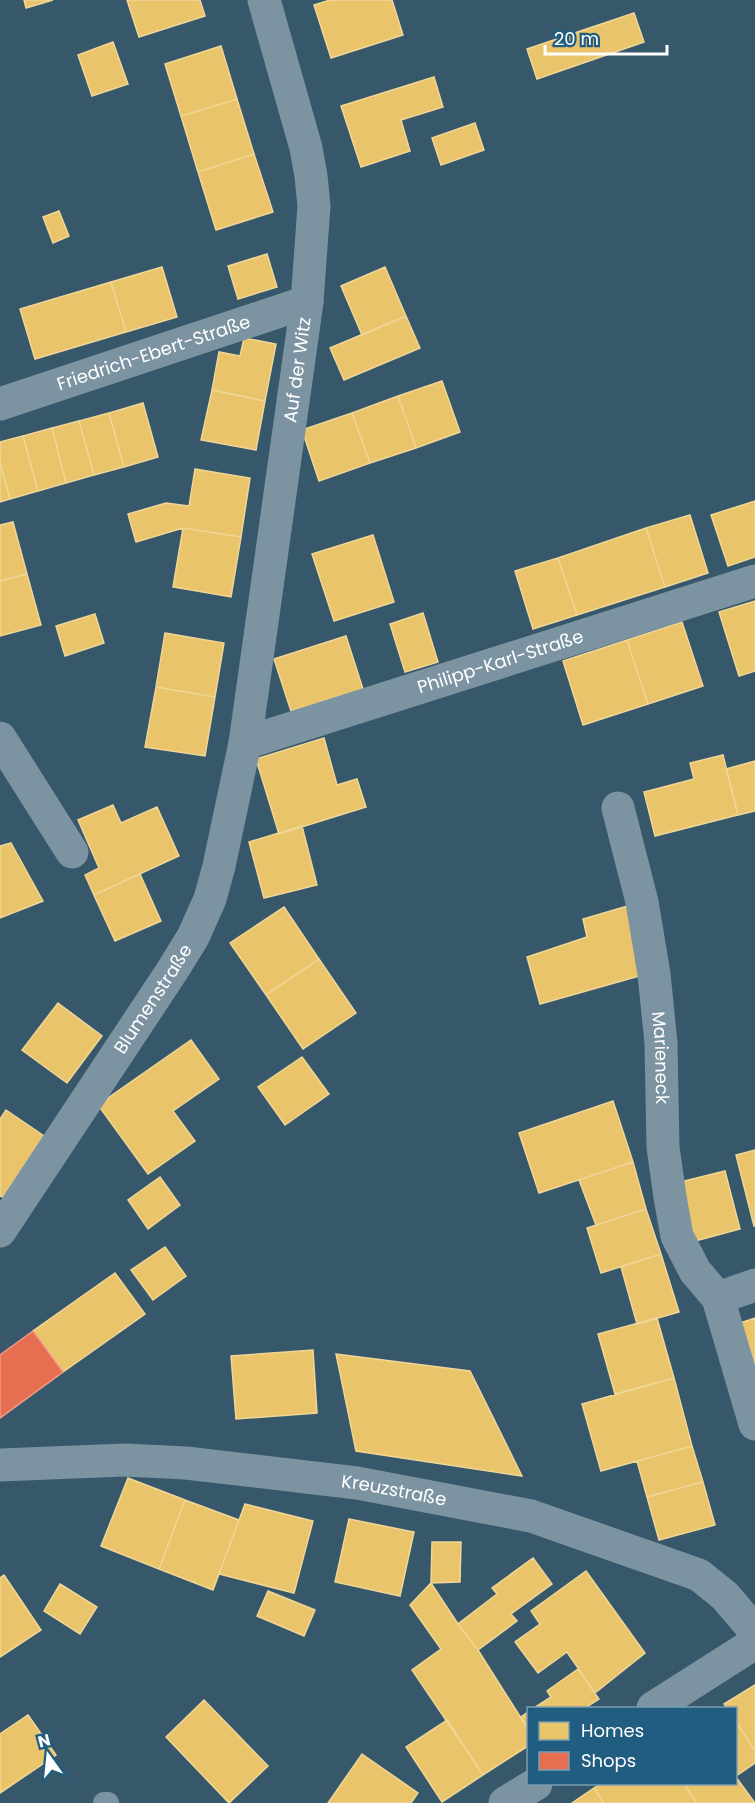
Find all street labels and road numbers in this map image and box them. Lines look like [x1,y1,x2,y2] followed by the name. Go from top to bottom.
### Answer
[54,309,254,396] street label: Friedrich-Ebert-Straße
[277,316,317,424] street label: Auf der Witz
[414,623,587,699] street label: Philipp-Karl-Straße
[108,939,198,1059] street label: Blumenstraße
[646,1010,675,1105] street label: Marieneck
[340,1468,449,1512] street label: Kreuzstraße

